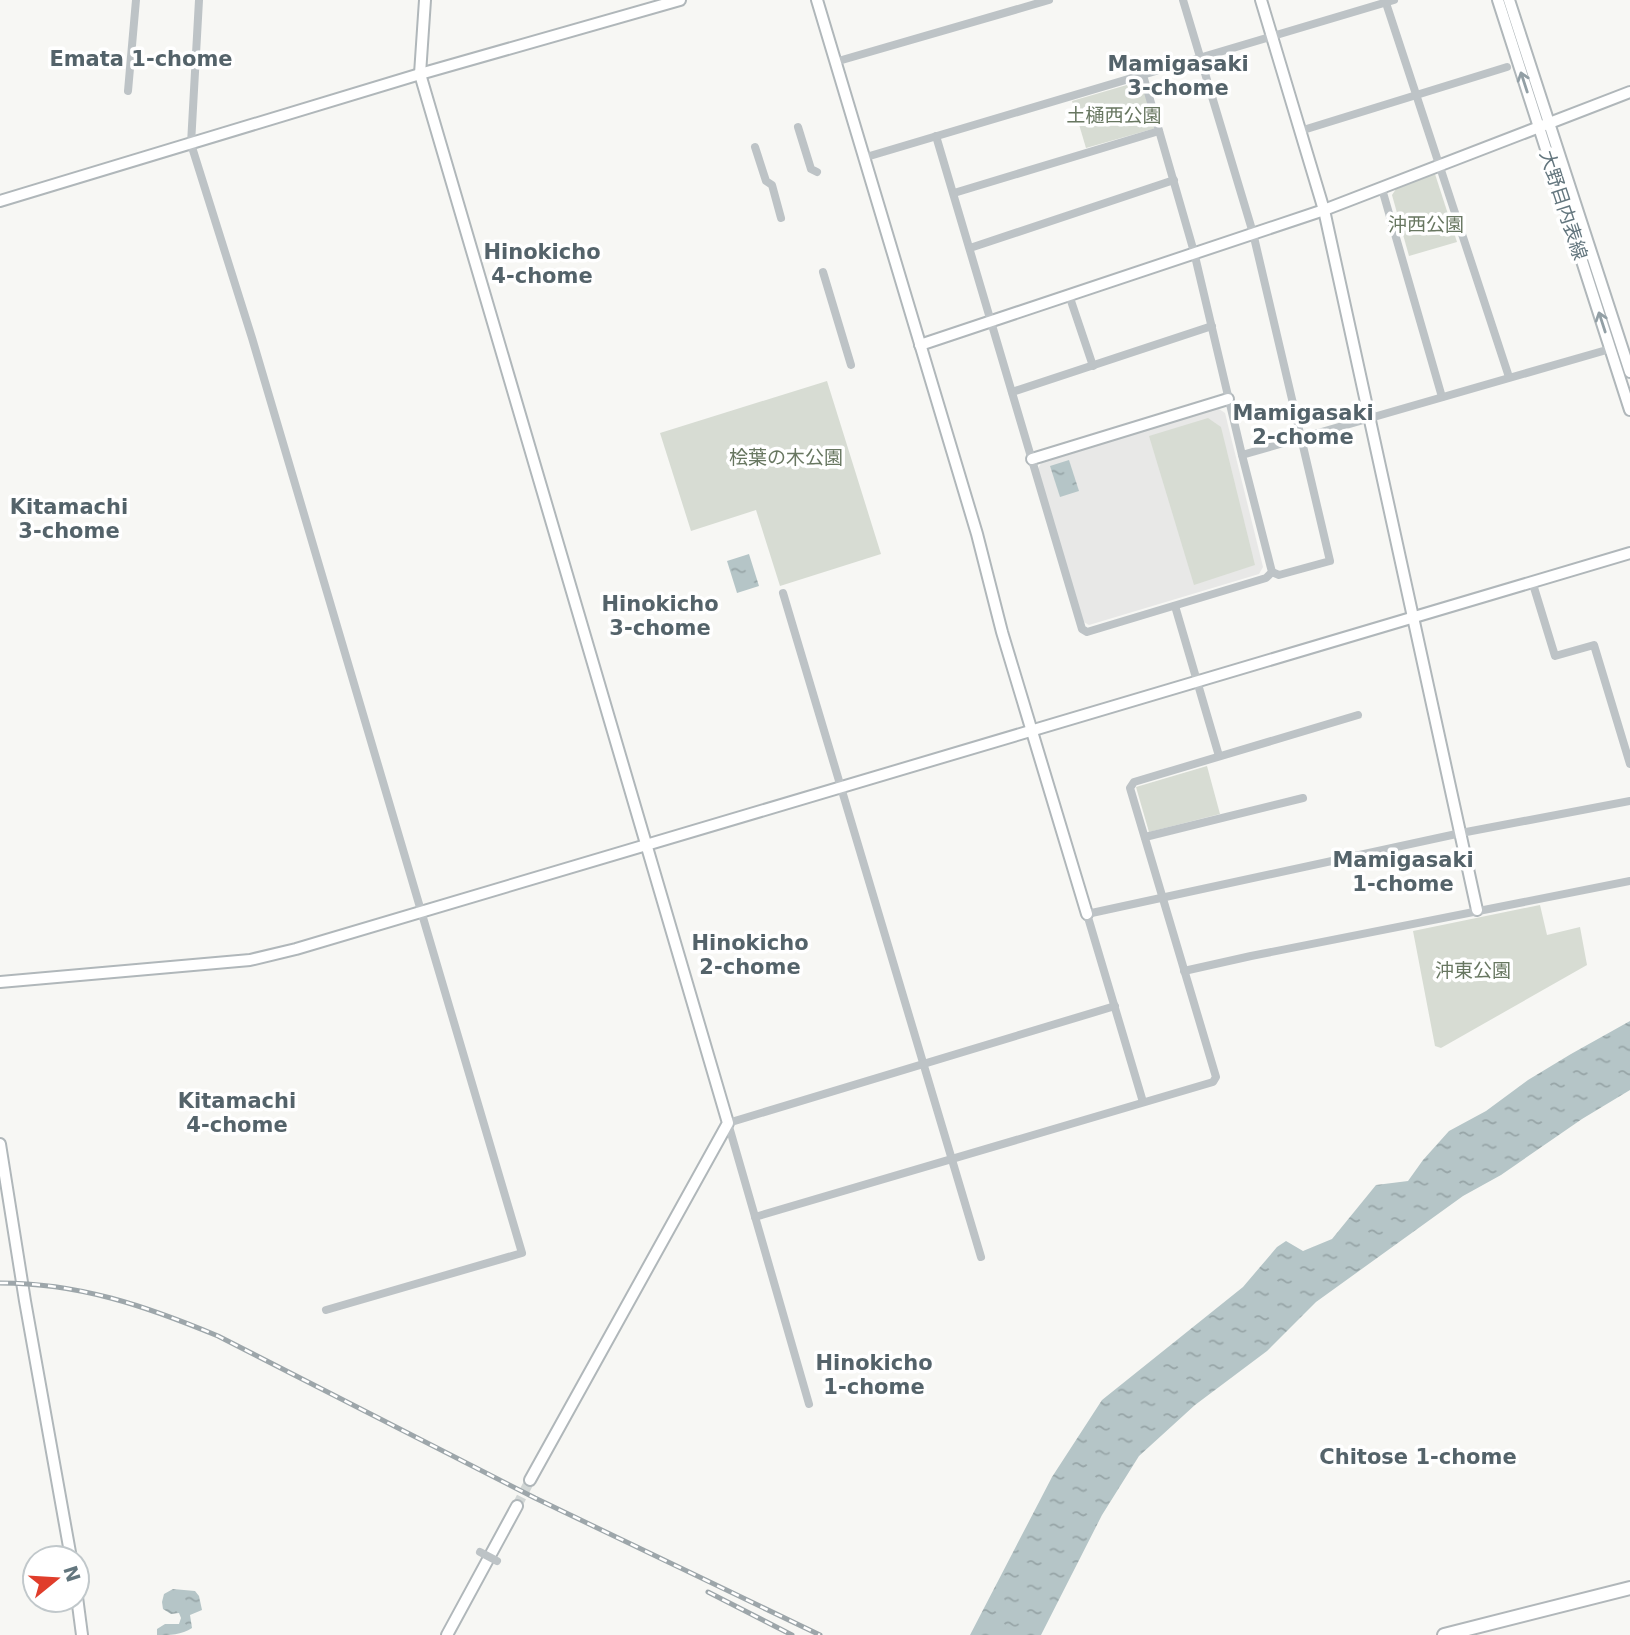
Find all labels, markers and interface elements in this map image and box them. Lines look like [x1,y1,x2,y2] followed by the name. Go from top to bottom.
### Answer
[49,47,233,71] district label: Emata 1-chome
[1107,52,1249,100] district label: Mamigasaki 3-chome
[1517,71,1529,93] one-way arrow
[1066,104,1162,126] park label: 土樋西公園
[1536,147,1592,263] street label: 大野目内表線
[1388,213,1464,235] park label: 沖西公園
[483,240,601,288] district label: Hinokicho 4-chome
[1594,311,1607,333] one-way arrow
[1232,401,1374,449] district label: Mamigasaki 2-chome
[729,446,843,468] park label: 桧葉の木公園
[10,495,128,543] district label: Kitamachi 3-chome
[601,592,719,640] district label: Hinokicho 3-chome
[1332,848,1474,896] district label: Mamigasaki 1-chome
[691,931,809,979] district label: Hinokicho 2-chome
[1435,959,1511,981] park label: 沖東公園
[178,1089,296,1137] district label: Kitamachi 4-chome
[815,1351,933,1399] district label: Hinokicho 1-chome
[1319,1445,1517,1469] district label: Chitose 1-chome
[21,1544,91,1614] north arrow
[59,1563,85,1585] text: N

